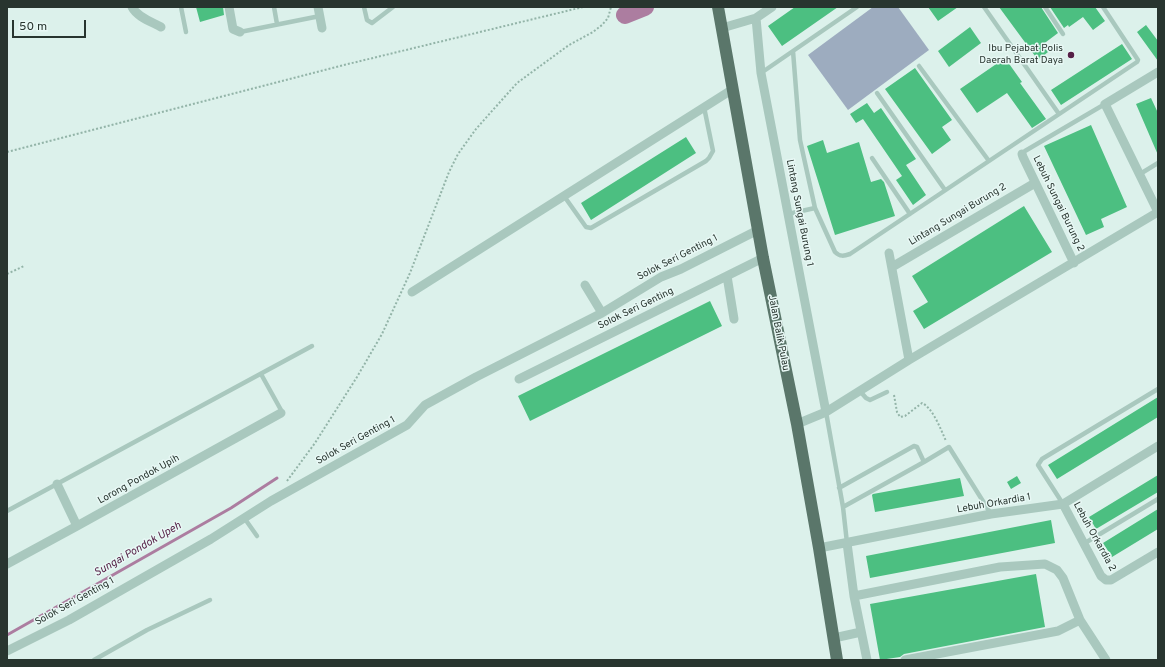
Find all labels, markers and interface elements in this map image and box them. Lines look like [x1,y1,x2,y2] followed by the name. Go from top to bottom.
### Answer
[14,12,88,38] scale bar
[19,19,47,35] text: 50 m
[979,43,1063,66] place label: Ibu Pejabat Polis Daerah Barat Daya
[1066,50,1076,60] marker: Ibu Pejabat Polis Daerah Barat Daya
[1030,154,1086,254] street label: Lebuh Sungai Burung 2
[783,158,815,268] street label: Lintang Sungai Burung 1
[907,181,1009,249] street label: Lintang Sungai Burung 2
[636,233,720,283] street label: Solok Seri Genting 1
[596,285,676,333] street label: Solok Seri Genting
[765,294,791,372] street label: Jalan Balik Pulau
[314,414,398,468] street label: Solok Seri Genting 1
[96,453,182,507] street label: Lorong Pondok Upih
[956,492,1032,516] street label: Lebuh Orkardia 1
[1070,500,1118,574] street label: Lebuh Orkardia 2
[92,520,184,580] water label: Sungai Pondok Upeh
[33,575,117,629] street label: Solok Seri Genting 1

